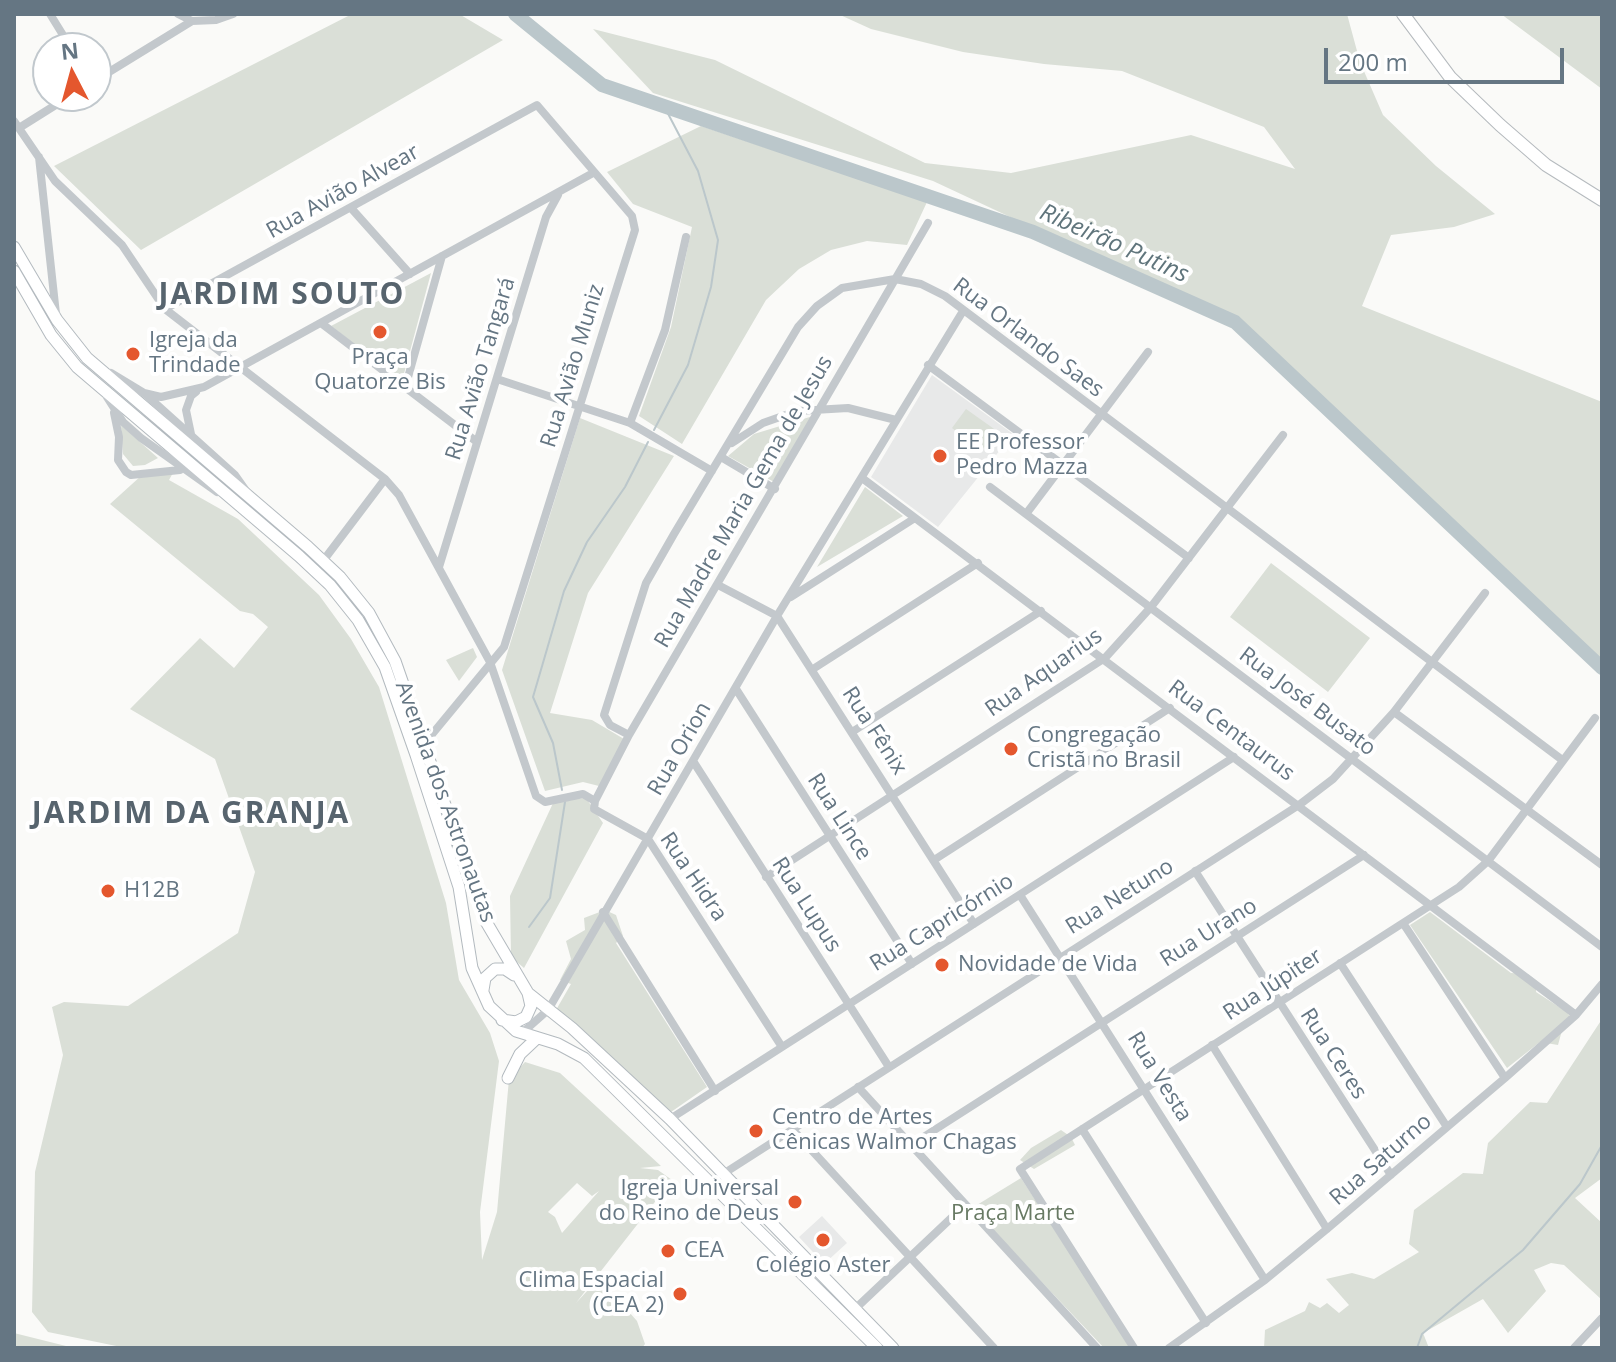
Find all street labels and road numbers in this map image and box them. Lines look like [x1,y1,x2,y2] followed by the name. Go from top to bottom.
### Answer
[262,139,424,245] street label: Rua Avião Alvear
[947,273,1109,403] street label: Rua Orlando Saes
[441,274,521,464] street label: Rua Avião Tangará
[536,281,610,451] street label: Rua Avião Muniz
[649,351,839,653] street label: Rua Madre Maria Gema de Jesus
[980,623,1108,723] street label: Rua Aquarius
[1233,642,1381,762] street label: Rua José Busato
[1163,675,1299,787] street label: Rua Centaurus
[389,678,501,926] street label: Avenida dos Astronautas
[836,682,912,780] street label: Rua Fênix
[643,698,717,800] street label: Rua Orion
[801,769,877,865] street label: Rua Lince
[654,828,732,926] street label: Rua Hidra
[766,853,846,957] street label: Rua Lupus
[1061,853,1179,941] street label: Rua Netuno
[865,868,1019,978] street label: Rua Capricórnio
[1156,893,1262,973] street label: Rua Urano
[1219,943,1327,1027] street label: Rua Júpiter
[1294,1004,1372,1104] street label: Rua Ceres
[1121,1027,1197,1127] street label: Rua Vesta
[1325,1109,1437,1211] street label: Rua Saturno

